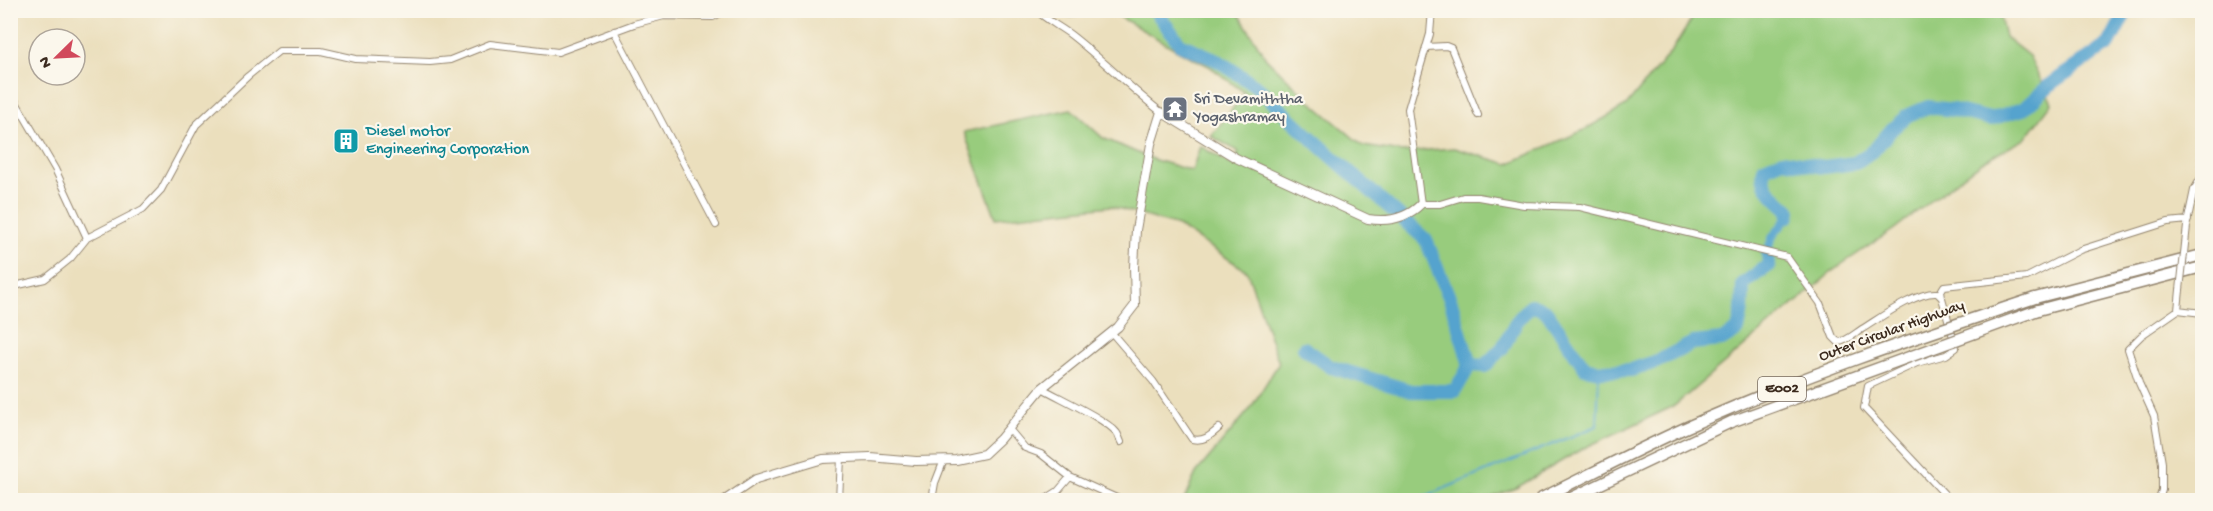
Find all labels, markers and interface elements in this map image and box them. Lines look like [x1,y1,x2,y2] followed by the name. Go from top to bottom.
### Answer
[27,27,87,87] north arrow
[35,53,57,70] text: N
[1192,91,1304,128] place label: Sri Devamiththa Yogashramay
[1160,94,1190,124] temple icon: Sri Devamiththa Yogashramay
[365,123,530,160] place label: Diesel motor Engineering Corporation
[331,126,361,156] building icon: Diesel motor Engineering Corporation
[1817,297,1967,367] street label: Outer Circular Highway
[1758,377,1806,401] road number: E002

